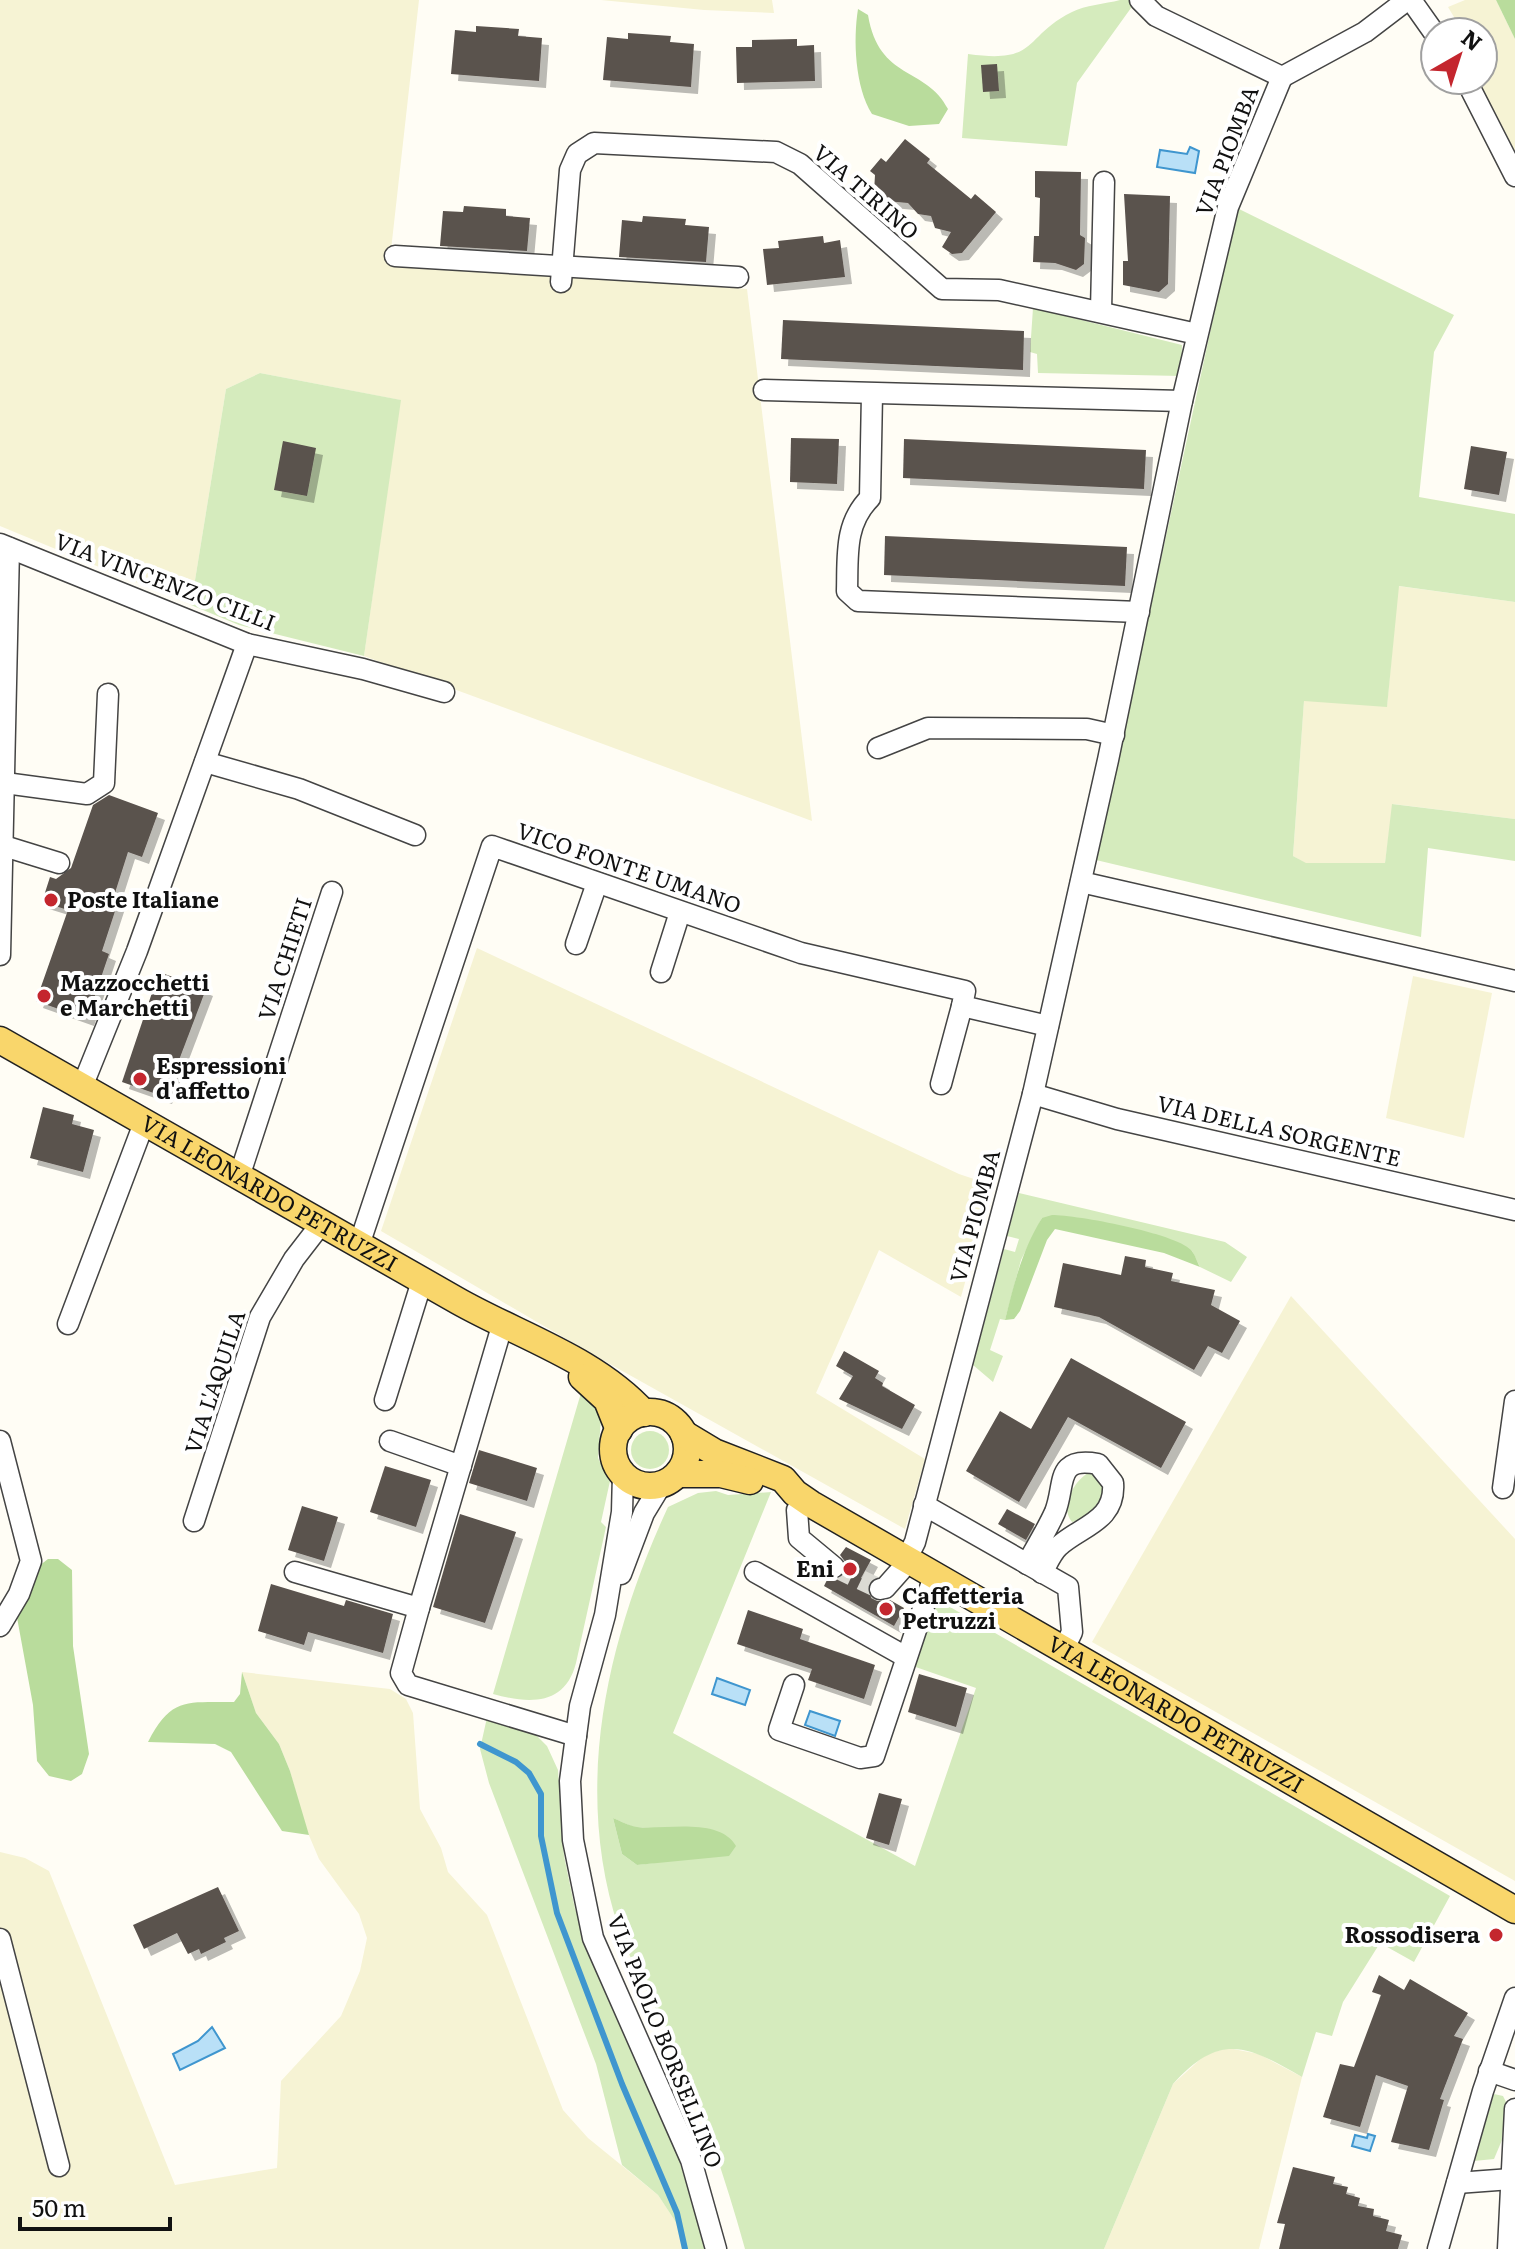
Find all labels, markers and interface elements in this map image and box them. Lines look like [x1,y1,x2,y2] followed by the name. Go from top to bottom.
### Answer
[1419,16,1499,96] north arrow
[1455,21,1490,58] text: N
[1186,81,1266,220] street label: VIA PIOMBA
[807,135,927,246] street label: VIA TIRINO
[50,523,281,638] street label: VIA VINCENZO CILLI
[513,813,746,920] street label: VICO FONTE UMANO
[67,882,219,915] place label: Poste Italiane
[42,891,60,909] marker: Poste Italiane
[248,893,319,1024] street label: VIA CHIETI
[60,965,210,1023] place label: Mazzocchetti e Marchetti
[35,987,53,1005] marker: Mazzocchetti e Marchetti
[156,1048,287,1106] place label: Espressioni d'affetto
[131,1070,149,1088] marker: Espressioni d'affetto
[1154,1085,1405,1174] street label: VIA DELLA SORGENTE
[136,1106,405,1279] street label: VIA LEONARDO PETRUZZI
[940,1145,1007,1286] street label: VIA PIOMBA
[175,1305,252,1458] street label: VIA L'AQUILA
[796,1551,834,1584] place label: Eni
[841,1560,859,1578] marker: Eni
[902,1578,1024,1636] place label: Caffetteria Petruzzi
[877,1600,895,1618] marker: Caffetteria Petruzzi
[1042,1626,1311,1800] street label: VIA LEONARDO PETRUZZI
[600,1909,732,2172] street label: VIA PAOLO BORSELLINO
[1345,1917,1480,1950] place label: Rossodisera
[1487,1926,1505,1944] marker: Rossodisera
[20,2181,170,2231] scale bar
[32,2189,86,2224] text: 50 m

